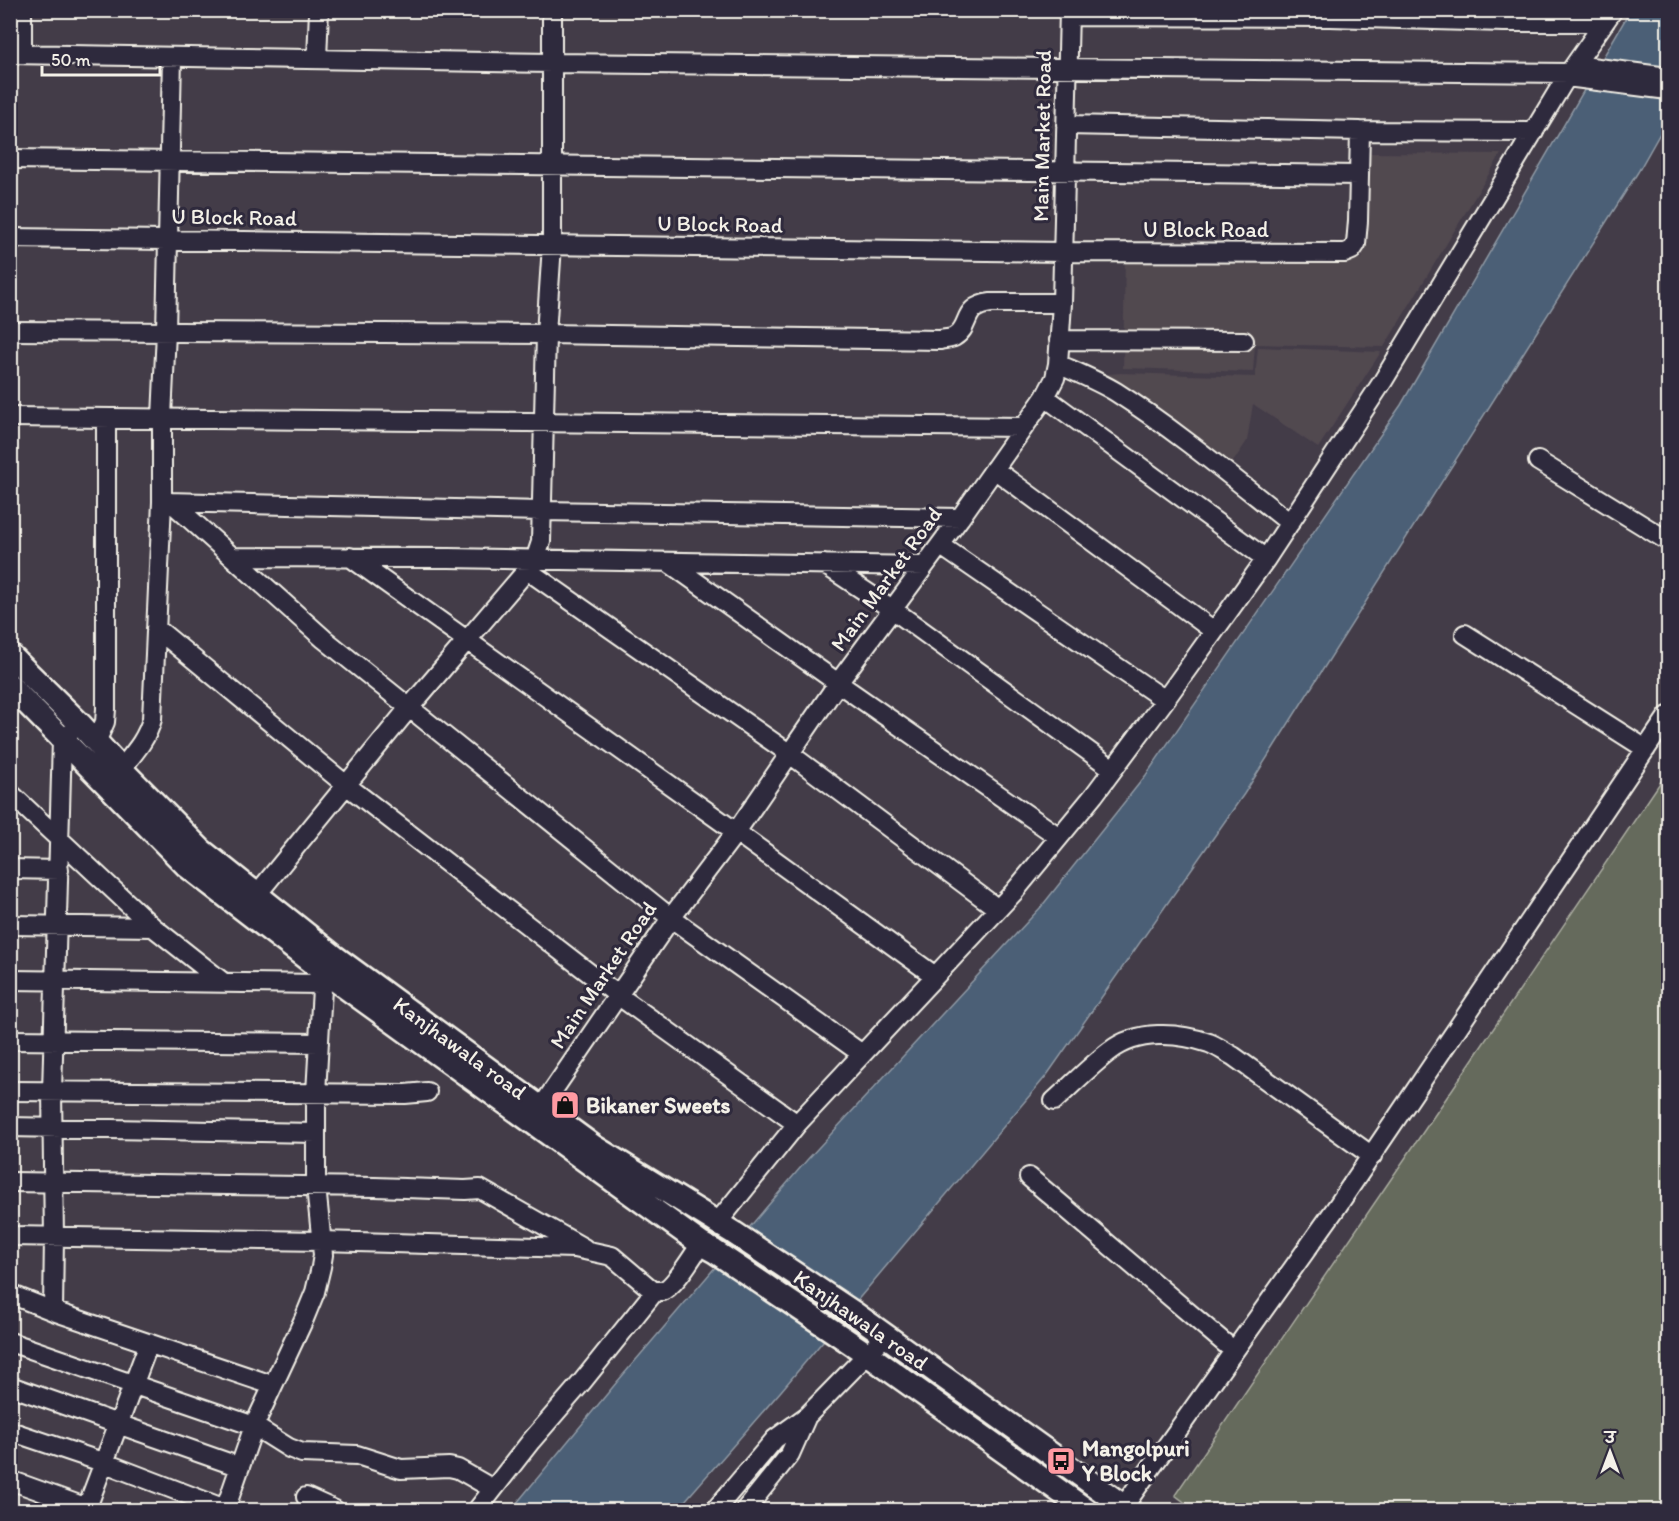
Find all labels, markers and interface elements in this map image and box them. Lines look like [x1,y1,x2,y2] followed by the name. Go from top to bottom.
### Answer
[42,39,160,77] scale bar
[51,49,91,71] text: 50 m
[1027,50,1057,222] street label: Main Market Road
[171,202,297,232] street label: U Block Road
[657,209,783,239] street label: U Block Road
[1143,216,1269,243] street label: U Block Road
[825,501,948,657] street label: Main Market Road
[544,896,662,1054] street label: Main Market Road
[388,991,532,1105] street label: Kanjhawala road
[549,1089,581,1121] shop icon: Bikaner Sweets
[586,1092,731,1119] place label: Bikaner Sweets
[788,1264,934,1376] street label: Kanjhawala road
[1580,1422,1640,1482] north arrow
[1603,1428,1617,1447] text: उ
[1081,1435,1190,1487] place label: Mangolpuri Y Block
[1045,1445,1077,1477] bus stop icon: Mangolpuri Y Block

